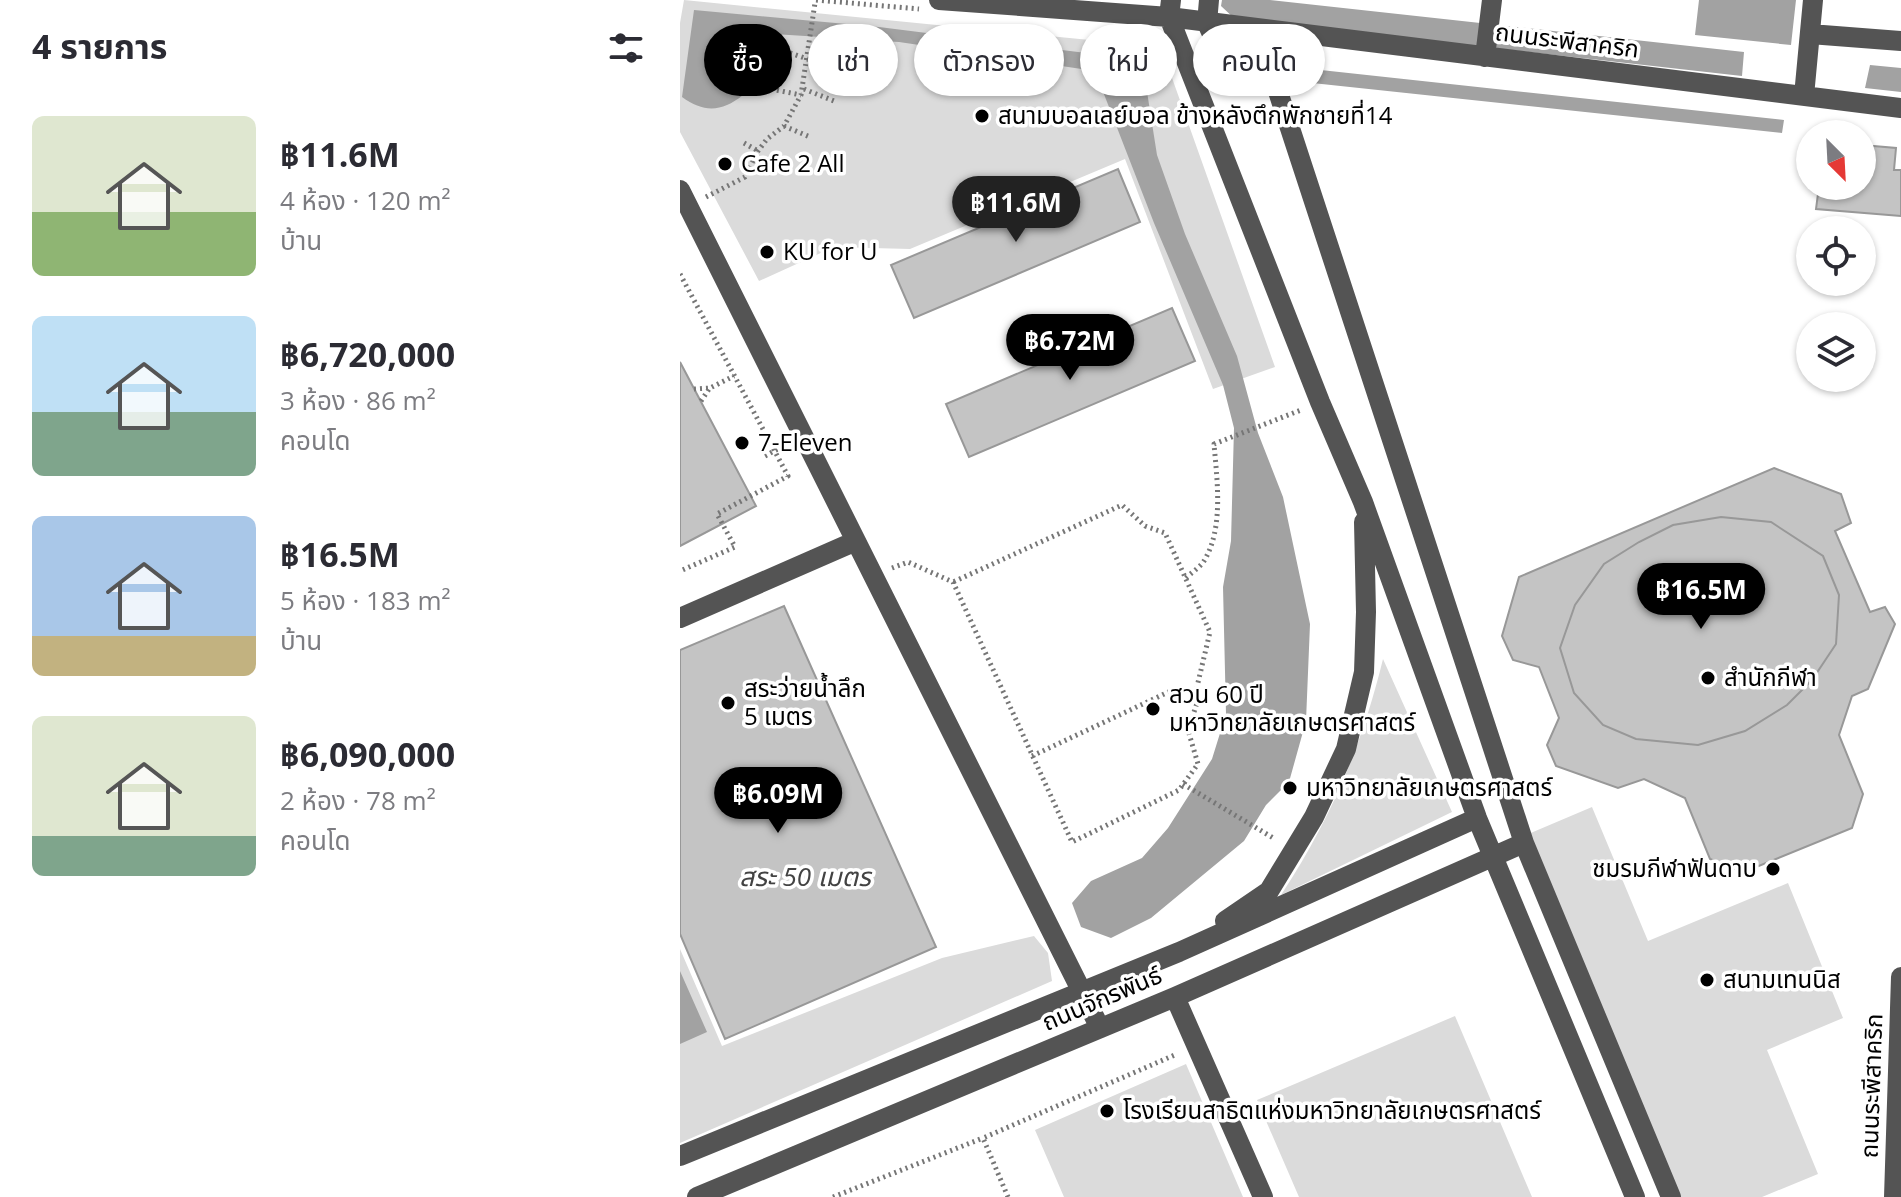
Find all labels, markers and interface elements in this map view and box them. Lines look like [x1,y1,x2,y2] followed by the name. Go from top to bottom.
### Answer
[1493,14,1641,65] street label: ถนนระพีสาคริก
[32,23,167,69] text: 4 รายการ
[704,24,792,96] chip: ซื้อ
[808,24,898,96] chip: เช่า
[914,24,1064,96] chip: ตัวกรอง
[1080,24,1177,96] chip: ใหม่
[1193,24,1325,96] chip: คอนโด
[604,26,648,70] icon: filters
[998,98,1393,131] place label: สนามบอลเลย์บอล ข้างหลังตึกพักชายที่14
[973,107,991,125] marker: สนามบอลเลย์บอล ข้างหลังตึกพักชายที่14
[1796,120,1876,200] north arrow
[1796,120,1876,392] map controls
[280,131,400,177] text: ฿11.6M
[741,146,845,179] place label: Cafe 2 All
[96,148,192,244] icon: home
[716,155,734,173] marker: Cafe 2 All
[951,176,1081,244] pin: ฿11.6M
[280,182,451,218] text: 4 ห้อง · 120 m²
[970,184,1062,220] text: ฿11.6M
[1796,216,1876,296] button: locate
[280,222,322,258] text: บ้าน
[783,234,877,267] place label: KU for U
[758,243,776,261] marker: KU for U
[1796,312,1876,392] button: layers
[1005,314,1135,382] pin: ฿6.72M
[1024,322,1116,358] text: ฿6.72M
[280,331,455,377] text: ฿6,720,000
[96,348,192,444] icon: home
[280,382,436,418] text: 3 ห้อง · 86 m²
[280,422,351,458] text: คอนโด
[758,425,853,458] place label: 7-Eleven
[733,434,751,452] marker: 7-Eleven
[280,531,400,577] text: ฿16.5M
[96,548,192,644] icon: home
[1636,563,1766,631] pin: ฿16.5M
[1655,571,1747,607] text: ฿16.5M
[280,582,451,618] text: 5 ห้อง · 183 m²
[280,622,322,658] text: บ้าน
[1724,660,1817,693] place label: สำนักกีฬา
[1699,669,1717,687] marker: สำนักกีฬา
[744,671,866,732] place label: สระว่ายน้ำลึก 5 เมตร
[1169,677,1416,738] place label: สวน 60 ปี มหาวิทยาลัยเกษตรศาสตร์
[719,694,737,712] marker: สระว่ายน้ำลึก 5 เมตร
[1144,700,1162,718] marker: สวน 60 ปี มหาวิทยาลัยเกษตรศาสตร์
[280,731,455,777] text: ฿6,090,000
[96,748,192,844] icon: home
[713,767,843,835] pin: ฿6.09M
[1306,770,1553,803] place label: มหาวิทยาลัยเกษตรศาสตร์
[732,775,824,811] text: ฿6.09M
[1281,779,1299,797] marker: มหาวิทยาลัยเกษตรศาสตร์
[280,782,436,818] text: 2 ห้อง · 78 m²
[280,822,351,858] text: คอนโด
[1592,851,1757,884] place label: ชมรมกีฬาฟันดาบ
[739,858,873,894] water label: สระ 50 เมตร
[1764,860,1782,878] marker: ชมรมกีฬาฟันดาบ
[1036,957,1167,1038] street label: ถนนจักรพันธ์
[1723,962,1841,995] place label: สนามเทนนิส
[1698,971,1716,989] marker: สนามเทนนิส
[1851,1013,1890,1159] street label: ถนนระพีสาคริก
[1123,1093,1542,1126] place label: โรงเรียนสาธิตแห่งมหาวิทยาลัยเกษตรศาสตร์
[1098,1102,1116,1120] marker: โรงเรียนสาธิตแห่งมหาวิทยาลัยเกษตรศาสตร์

